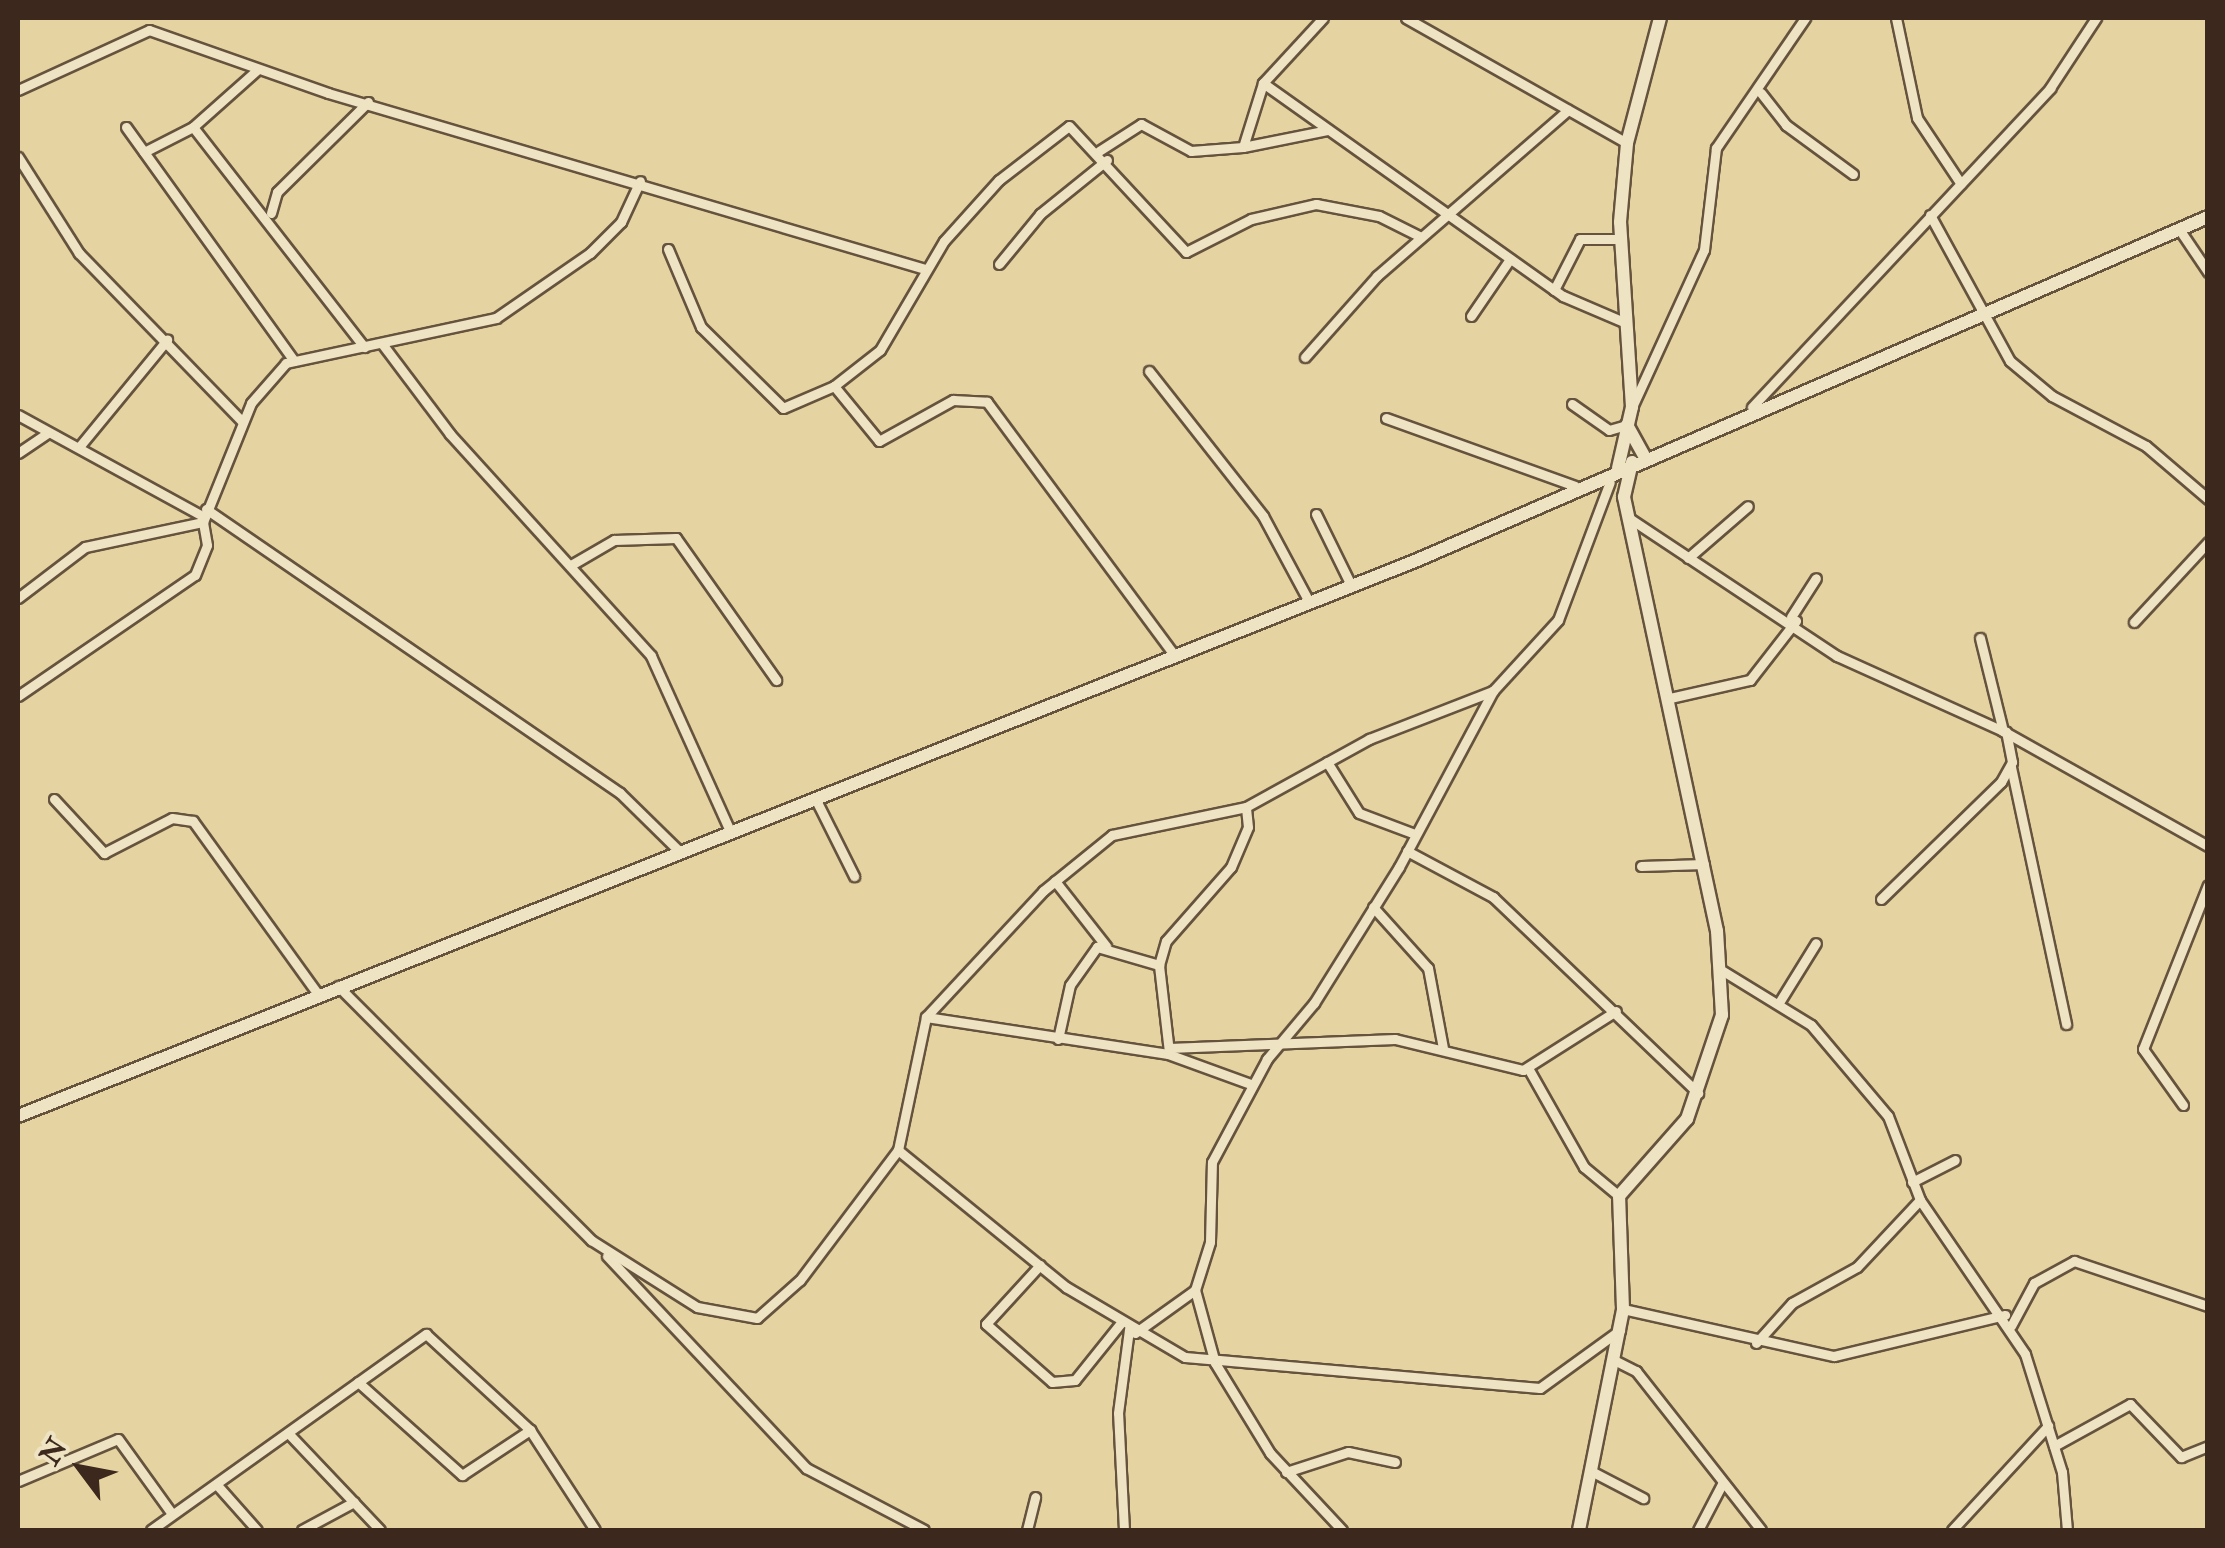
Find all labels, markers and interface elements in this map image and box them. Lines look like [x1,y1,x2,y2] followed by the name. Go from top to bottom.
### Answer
[30,1418,130,1518] north arrow
[33,1432,76,1472] text: N

